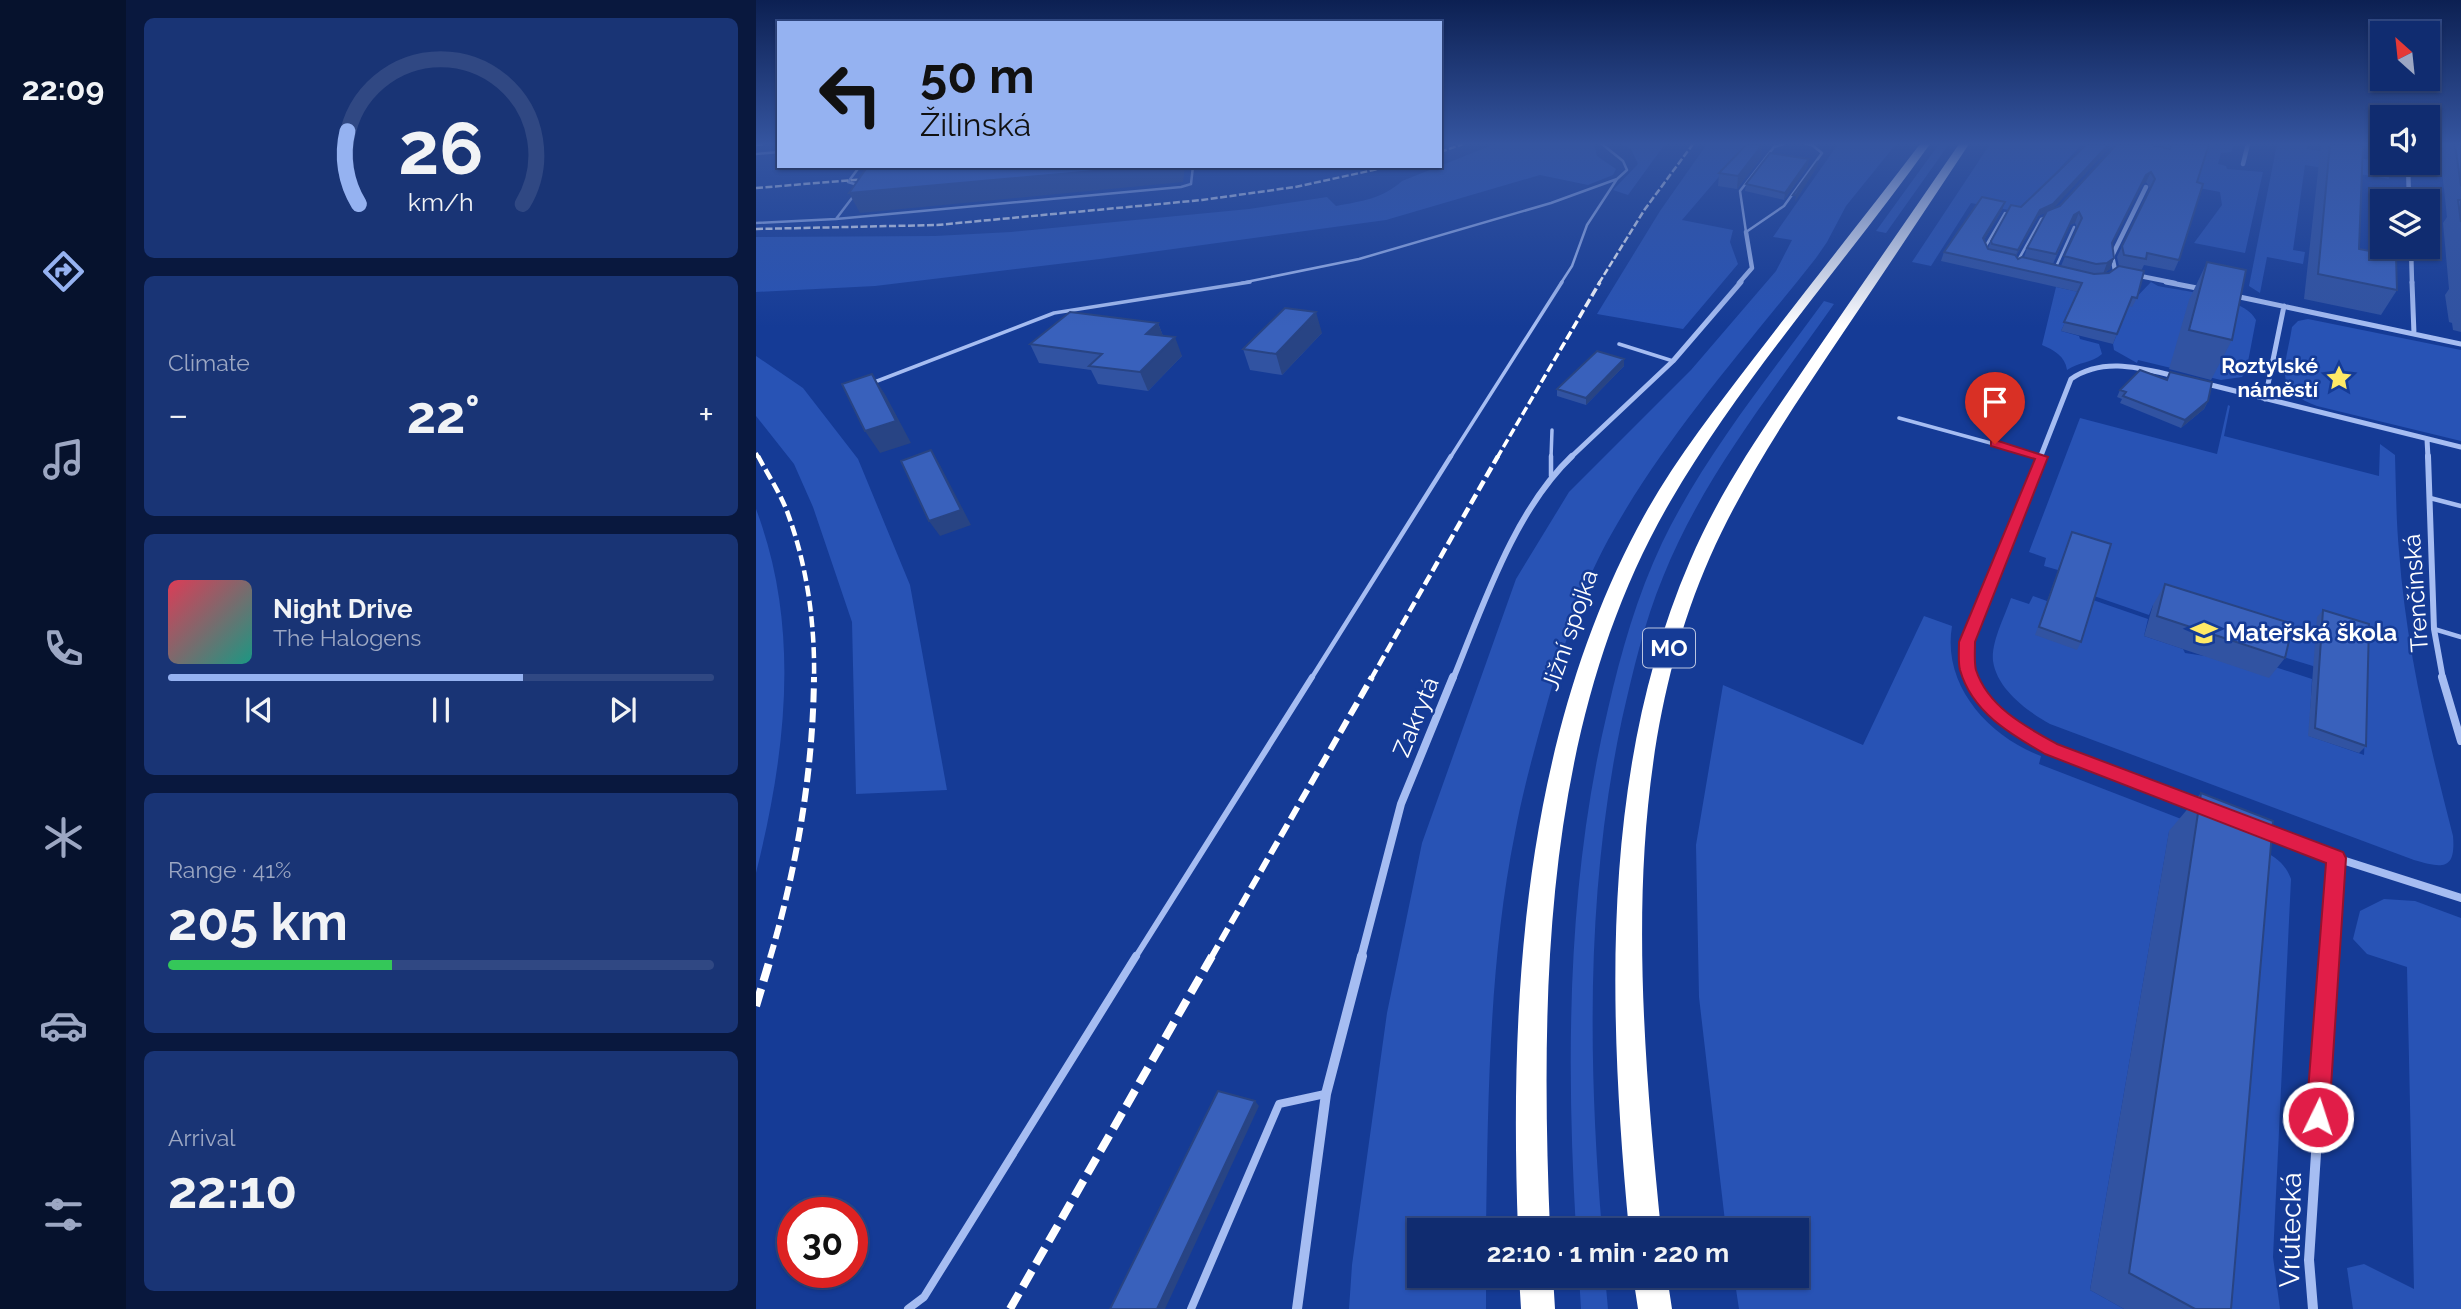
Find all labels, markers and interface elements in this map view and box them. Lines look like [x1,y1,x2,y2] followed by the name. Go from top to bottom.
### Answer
[2370,21,2440,91] north arrow
[2370,21,2440,259] map controls
[920,47,1035,104] text: 50 m
[805,49,896,140] icon: left
[22,70,104,107] text: 22:09
[2370,105,2440,175] button: sound
[398,106,484,191] text: 26
[920,106,1031,143] text: Žilinská
[408,187,474,217] text: km/h
[2370,189,2440,259] button: layers
[39,247,88,296] icon: directions
[168,349,250,376] text: Climate
[2221,353,2319,402] place label: Roztylské náměstí
[2324,363,2354,393] place icon: Roztylské náměstí
[1965,372,2025,444] pin
[1976,383,2014,421] icon: arrive
[407,384,480,445] text: 22°
[168,392,188,437] text: −
[698,392,714,437] text: +
[39,435,88,484] icon: music
[2397,533,2434,653] street label: Trenčínská
[1535,566,1604,694] street label: Jižní spojka
[273,594,412,624] text: Night Drive
[2189,618,2219,648] school or university icon: Mateřská škola
[2225,618,2397,647] place label: Mateřská škola
[39,624,88,673] icon: phone
[273,624,421,651] text: The Halogens
[1643,628,1695,668] road number: MO
[1386,673,1445,761] street label: Zakrytá
[240,691,278,729] icon: previous
[422,691,460,729] icon: pause
[604,691,642,729] icon: next
[39,813,88,862] icon: climate
[168,856,291,883] text: Range · 41%
[168,891,348,952] text: 205 km
[39,1001,88,1050] icon: car
[2281,1080,2355,1154] position arrow
[168,1124,235,1151] text: Arrival
[168,1159,297,1220] text: 22:10
[2273,1172,2308,1288] street label: Vrútecká
[39,1190,88,1239] icon: filters
[777,1197,868,1288] speed limit sign: 30
[1487,1238,1729,1268] text: 22:10 · 1 min · 220 m

